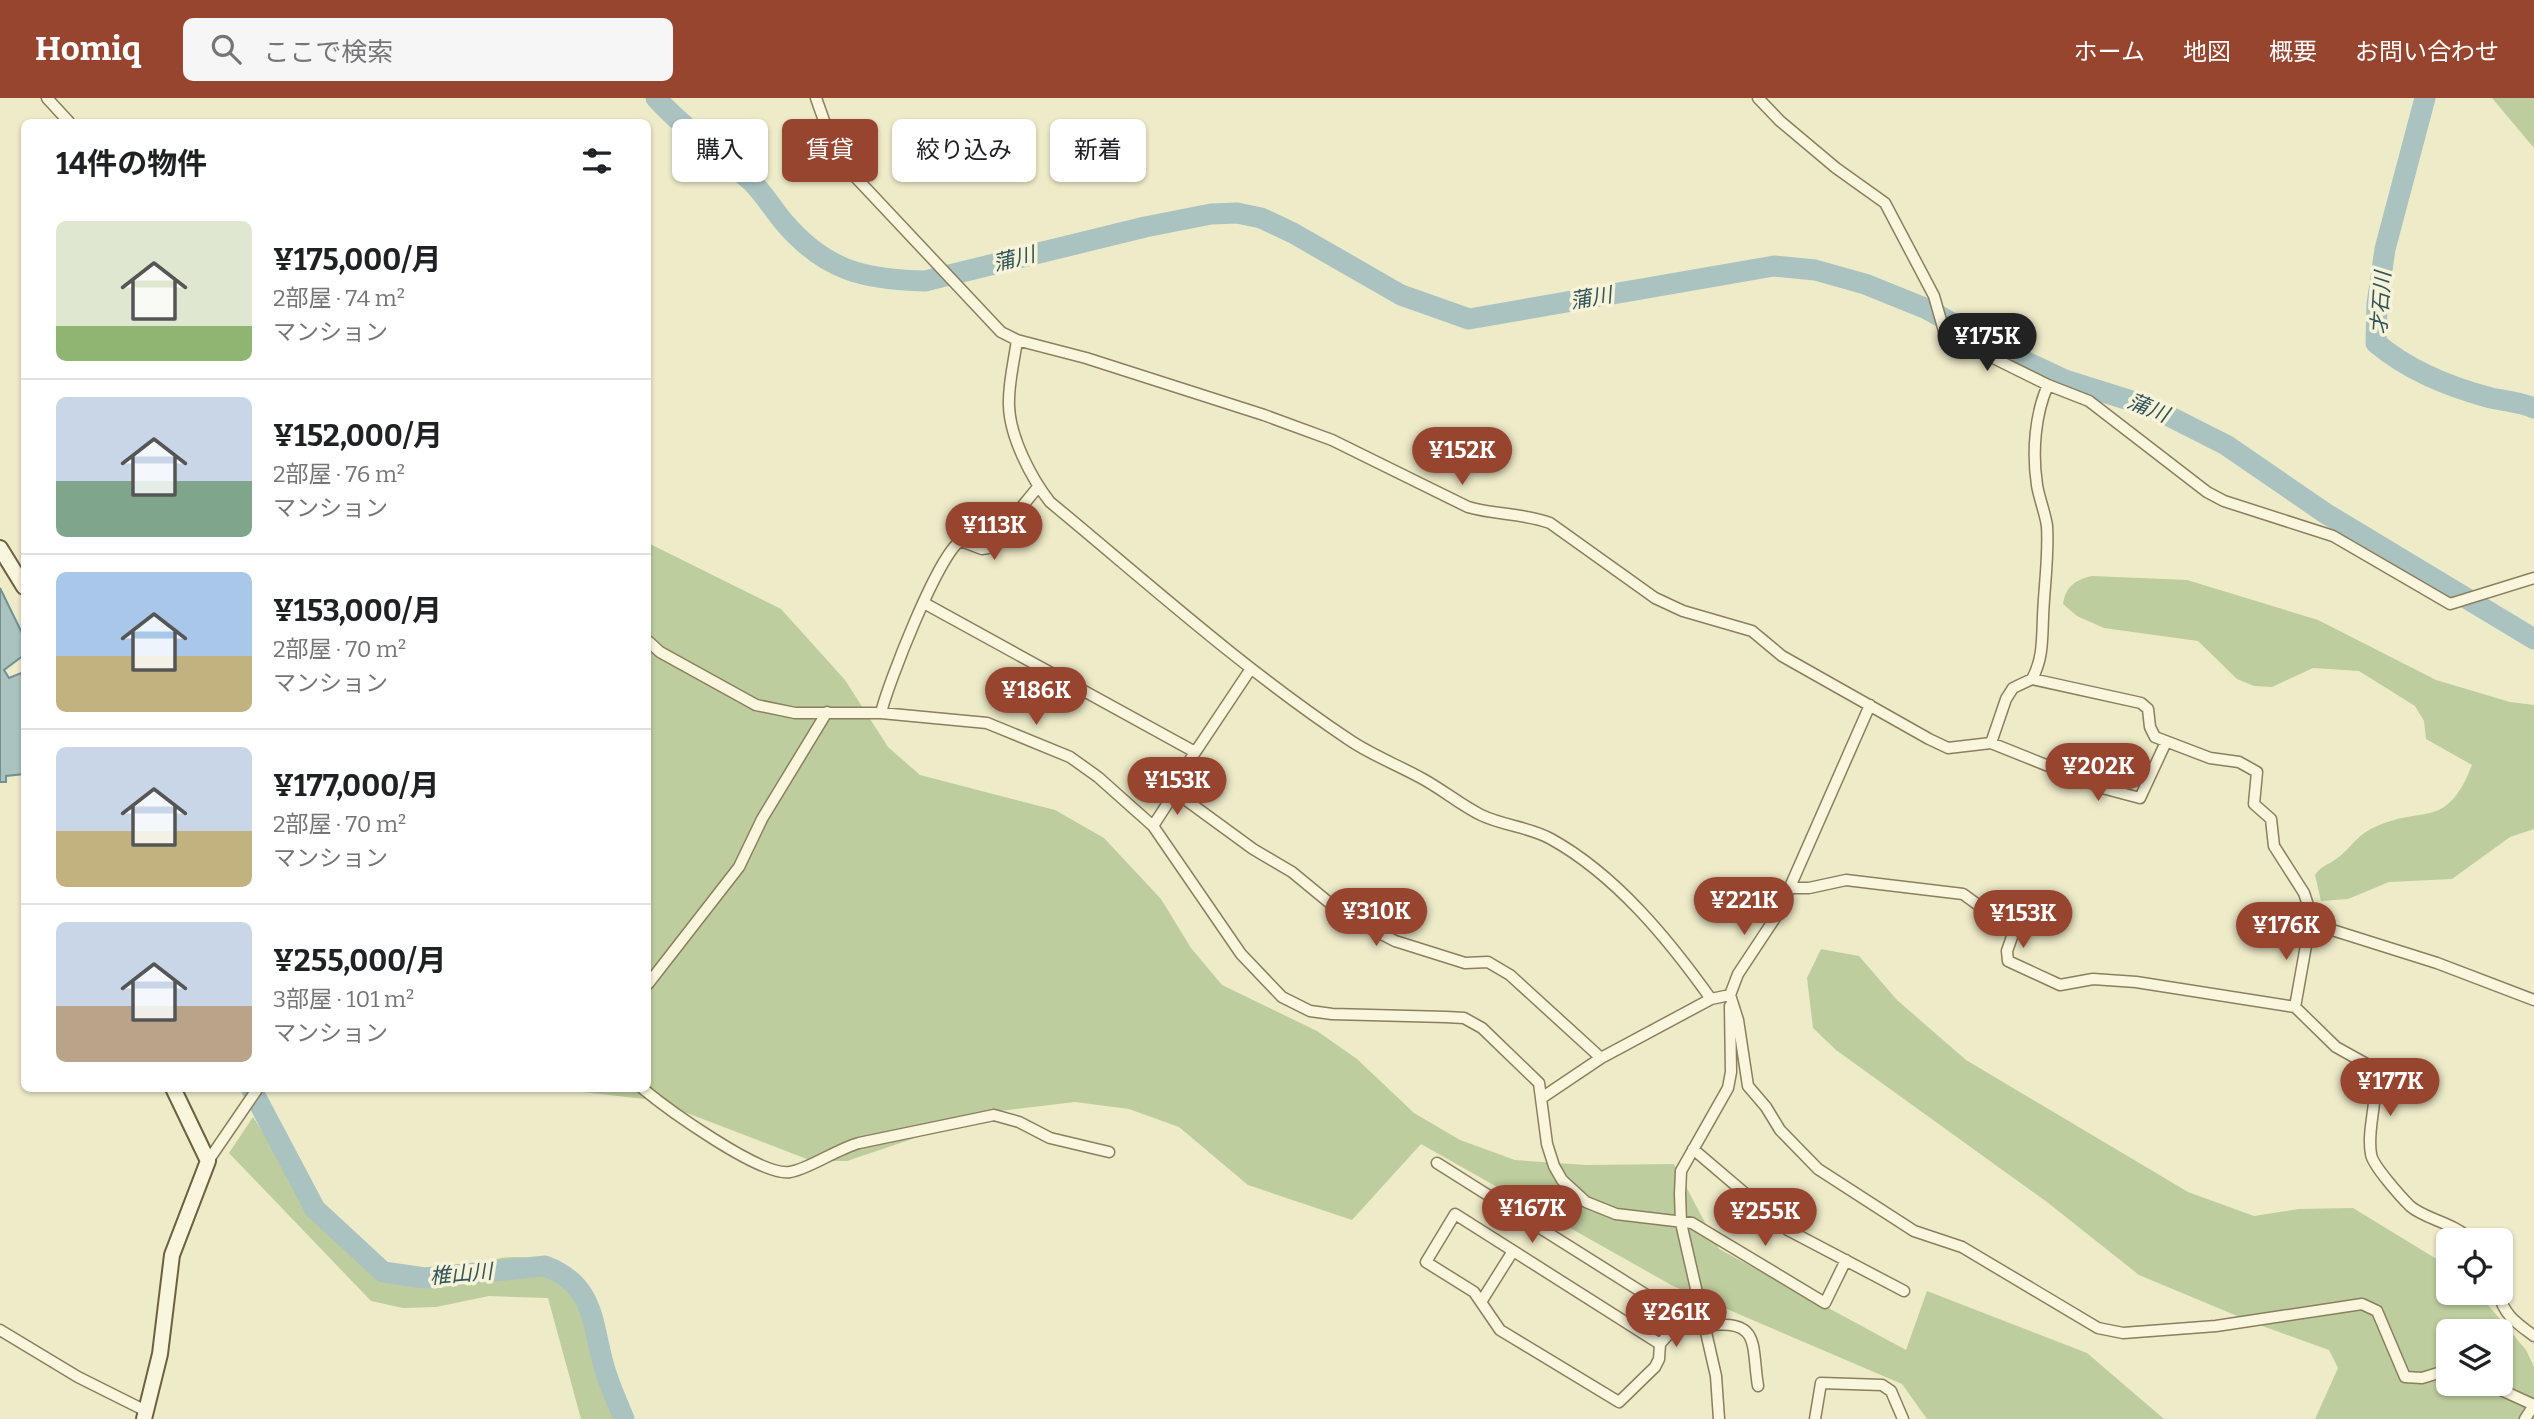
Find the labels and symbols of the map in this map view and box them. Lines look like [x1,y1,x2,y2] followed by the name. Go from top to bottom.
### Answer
[990,241,1039,277] water label: 蒲川
[2366,269,2396,335] water label: 才石川
[1568,281,1616,314] water label: 蒲川
[1938,314,2036,373] pin: ¥175K
[2124,388,2174,429] water label: 蒲川
[1413,428,1511,487] pin: ¥152K
[945,503,1043,562] pin: ¥113K
[987,668,1085,727] pin: ¥186K
[2049,744,2147,803] pin: ¥202K
[1128,758,1226,817] pin: ¥153K
[1695,878,1793,937] pin: ¥221K
[1327,888,1425,948] pin: ¥310K
[1974,890,2072,950] pin: ¥153K
[2237,902,2335,962] pin: ¥176K
[2341,1058,2439,1118] pin: ¥177K
[1483,1186,1581,1245] pin: ¥167K
[1716,1188,1814,1248] pin: ¥255K
[428,1258,496,1290] water label: 椎山川
[1627,1290,1725,1349] pin: ¥261K

